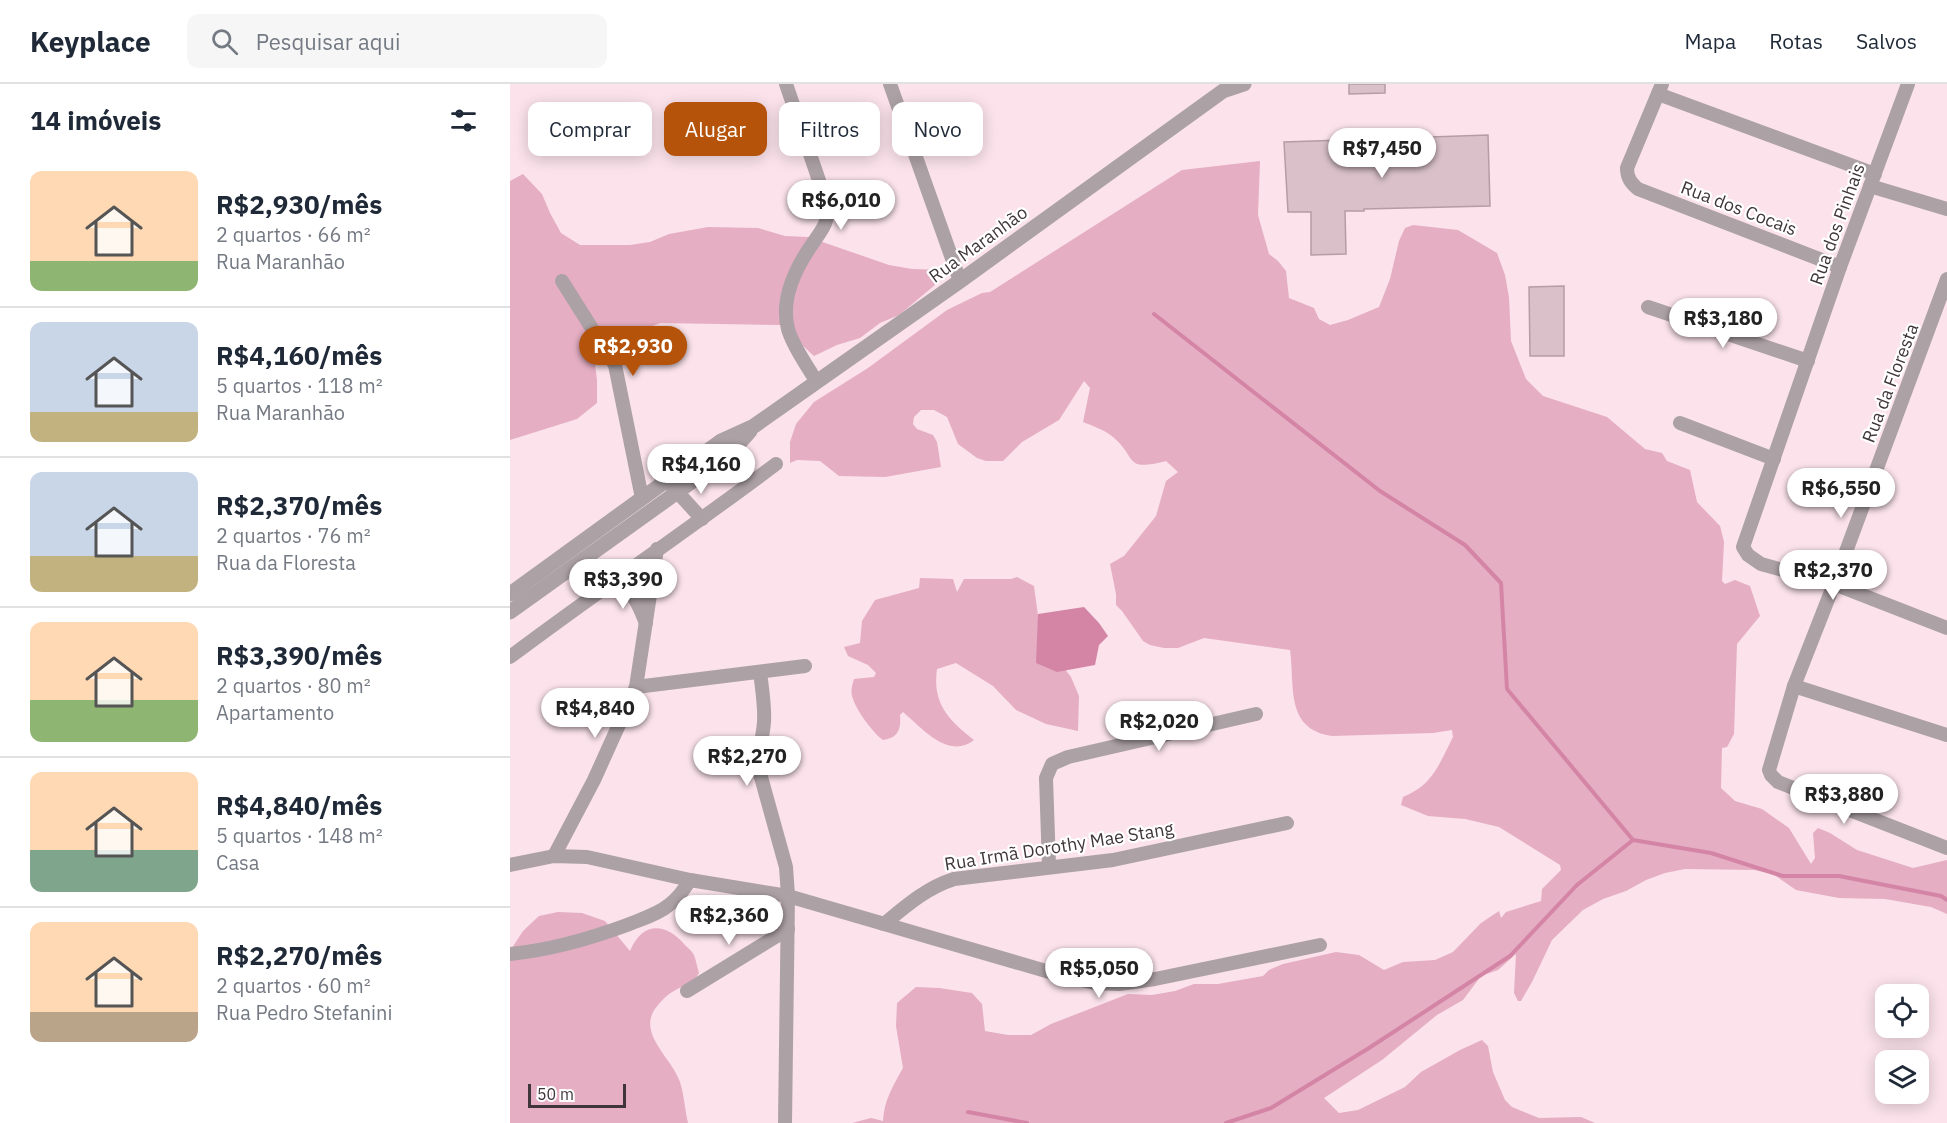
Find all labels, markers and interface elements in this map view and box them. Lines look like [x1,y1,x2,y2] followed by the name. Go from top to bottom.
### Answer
[187,14,607,68] search box
[30,23,151,60] text: Keyplace
[208,25,241,58] icon: search
[256,27,400,56] text: Pesquisar aqui
[1685,27,1736,55] text: Mapa
[1769,27,1823,55] text: Rotas
[1856,27,1917,55] text: Salvos
[528,102,652,156] chip: Comprar
[664,102,767,156] chip: Alugar
[779,102,880,156] chip: Filtros
[892,102,983,156] chip: Novo
[30,103,161,137] text: 14 imóveis
[447,104,480,137] icon: filters
[1327,128,1437,179] pin: R$7,450
[1342,134,1422,161] text: R$7,450
[1804,160,1870,288] street label: Rua dos Pinhais
[1678,175,1800,241] street label: Rua dos Cocais
[786,180,896,231] pin: R$6,010
[801,186,881,213] text: R$6,010
[216,187,382,221] text: R$2,930/mês
[78,195,150,267] icon: home
[924,201,1032,287] street label: Rua Maranhão
[216,221,371,248] text: 2 quartos · 66 m²
[216,248,345,275] text: Rua Maranhão
[1668,298,1778,349] pin: R$3,180
[1683,304,1763,331] text: R$3,180
[1857,320,1923,446] street label: Rua da Floresta
[578,326,688,377] pin: R$2,930
[593,332,673,359] text: R$2,930
[216,338,382,372] text: R$4,160/mês
[78,346,150,418] icon: home
[216,372,383,399] text: 5 quartos · 118 m²
[216,399,345,426] text: Rua Maranhão
[646,444,756,495] pin: R$4,160
[661,450,741,477] text: R$4,160
[1786,468,1896,519] pin: R$6,550
[1801,474,1881,501] text: R$6,550
[216,488,382,522] text: R$2,370/mês
[78,496,150,568] icon: home
[216,522,371,549] text: 2 quartos · 76 m²
[216,549,356,576] text: Rua da Floresta
[1778,550,1888,601] pin: R$2,370
[1793,556,1873,583] text: R$2,370
[568,559,678,610] pin: R$3,390
[583,565,663,592] text: R$3,390
[216,638,382,672] text: R$3,390/mês
[78,646,150,718] icon: home
[216,672,371,699] text: 2 quartos · 80 m²
[540,688,650,739] pin: R$4,840
[555,694,635,721] text: R$4,840
[216,699,334,726] text: Apartamento
[1104,701,1214,752] pin: R$2,020
[1119,707,1199,734] text: R$2,020
[692,736,802,787] pin: R$2,270
[707,742,787,769] text: R$2,270
[1789,774,1899,825] pin: R$3,880
[1804,780,1884,807] text: R$3,880
[216,788,382,822] text: R$4,840/mês
[78,796,150,868] icon: home
[943,816,1176,875] street label: Rua Irmã Dorothy Mae Stang
[216,822,383,849] text: 5 quartos · 148 m²
[216,849,260,876] text: Casa
[674,895,784,946] pin: R$2,360
[689,901,769,928] text: R$2,360
[216,938,382,972] text: R$2,270/mês
[78,946,150,1018] icon: home
[1044,948,1154,999] pin: R$5,050
[1059,954,1139,981] text: R$5,050
[216,972,371,999] text: 2 quartos · 60 m²
[1875,984,1929,1104] map controls
[1875,984,1929,1038] button: locate
[216,999,392,1026] text: Rua Pedro Stefanini
[1875,1050,1929,1104] button: layers
[528,1081,626,1108] scale bar
[537,1084,574,1104] text: 50 m

